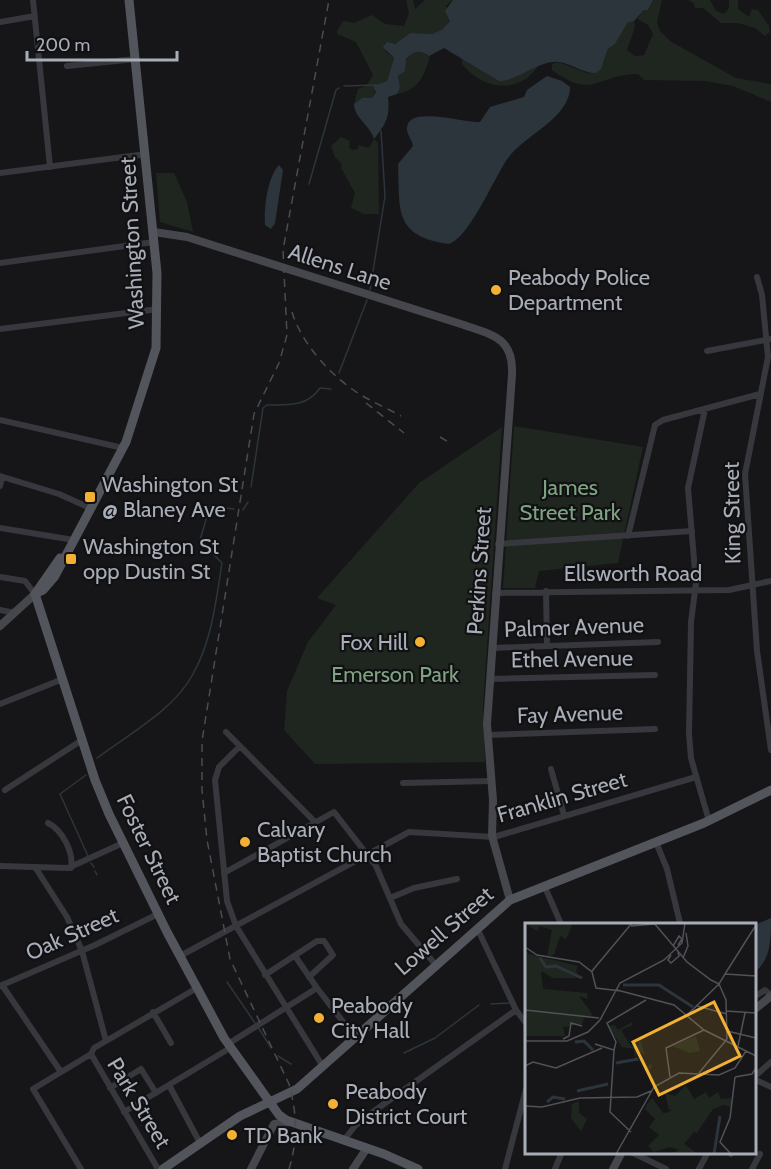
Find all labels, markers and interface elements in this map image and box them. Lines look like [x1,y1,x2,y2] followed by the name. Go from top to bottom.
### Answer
[27,24,177,62] scale bar
[36,34,90,56] text: 200 m
[114,155,150,330] street label: Washington Street
[285,238,395,296] street label: Allens Lane
[508,264,650,316] place label: Peabody Police Department
[489,283,503,297] marker: Peabody Police Department
[718,461,746,564] street label: King Street
[102,471,239,523] place label: Washington St @ Blaney Ave
[519,474,621,526] park label: James Street Park
[83,490,97,504] marker: Washington St @ Blaney Ave
[461,506,497,636] street label: Perkins Street
[83,533,220,585] place label: Washington St opp Dustin St
[64,552,78,566] marker: Washington St opp Dustin St
[564,560,702,587] street label: Ellsworth Road
[503,611,645,643] street label: Palmer Avenue
[340,629,409,656] place label: Fox Hill
[413,635,427,649] marker: Fox Hill
[511,644,633,674] street label: Ethel Avenue
[331,661,459,688] park label: Emerson Park
[516,699,624,729] street label: Fay Avenue
[494,765,631,828] street label: Franklin Street
[111,790,187,909] street label: Foster Street
[257,816,392,868] place label: Calvary Baptist Church
[238,835,252,849] marker: Calvary Baptist Church
[389,880,499,981] street label: Lowell Street
[21,901,123,966] street label: Oak Street
[525,923,756,1154] inset map
[331,992,413,1044] place label: Peabody City Hall
[312,1011,326,1025] marker: Peabody City Hall
[101,1053,177,1154] street label: Park Street
[345,1078,468,1130] place label: Peabody District Court
[326,1097,340,1111] marker: Peabody District Court
[244,1122,323,1149] place label: TD Bank
[225,1128,239,1142] marker: TD Bank

